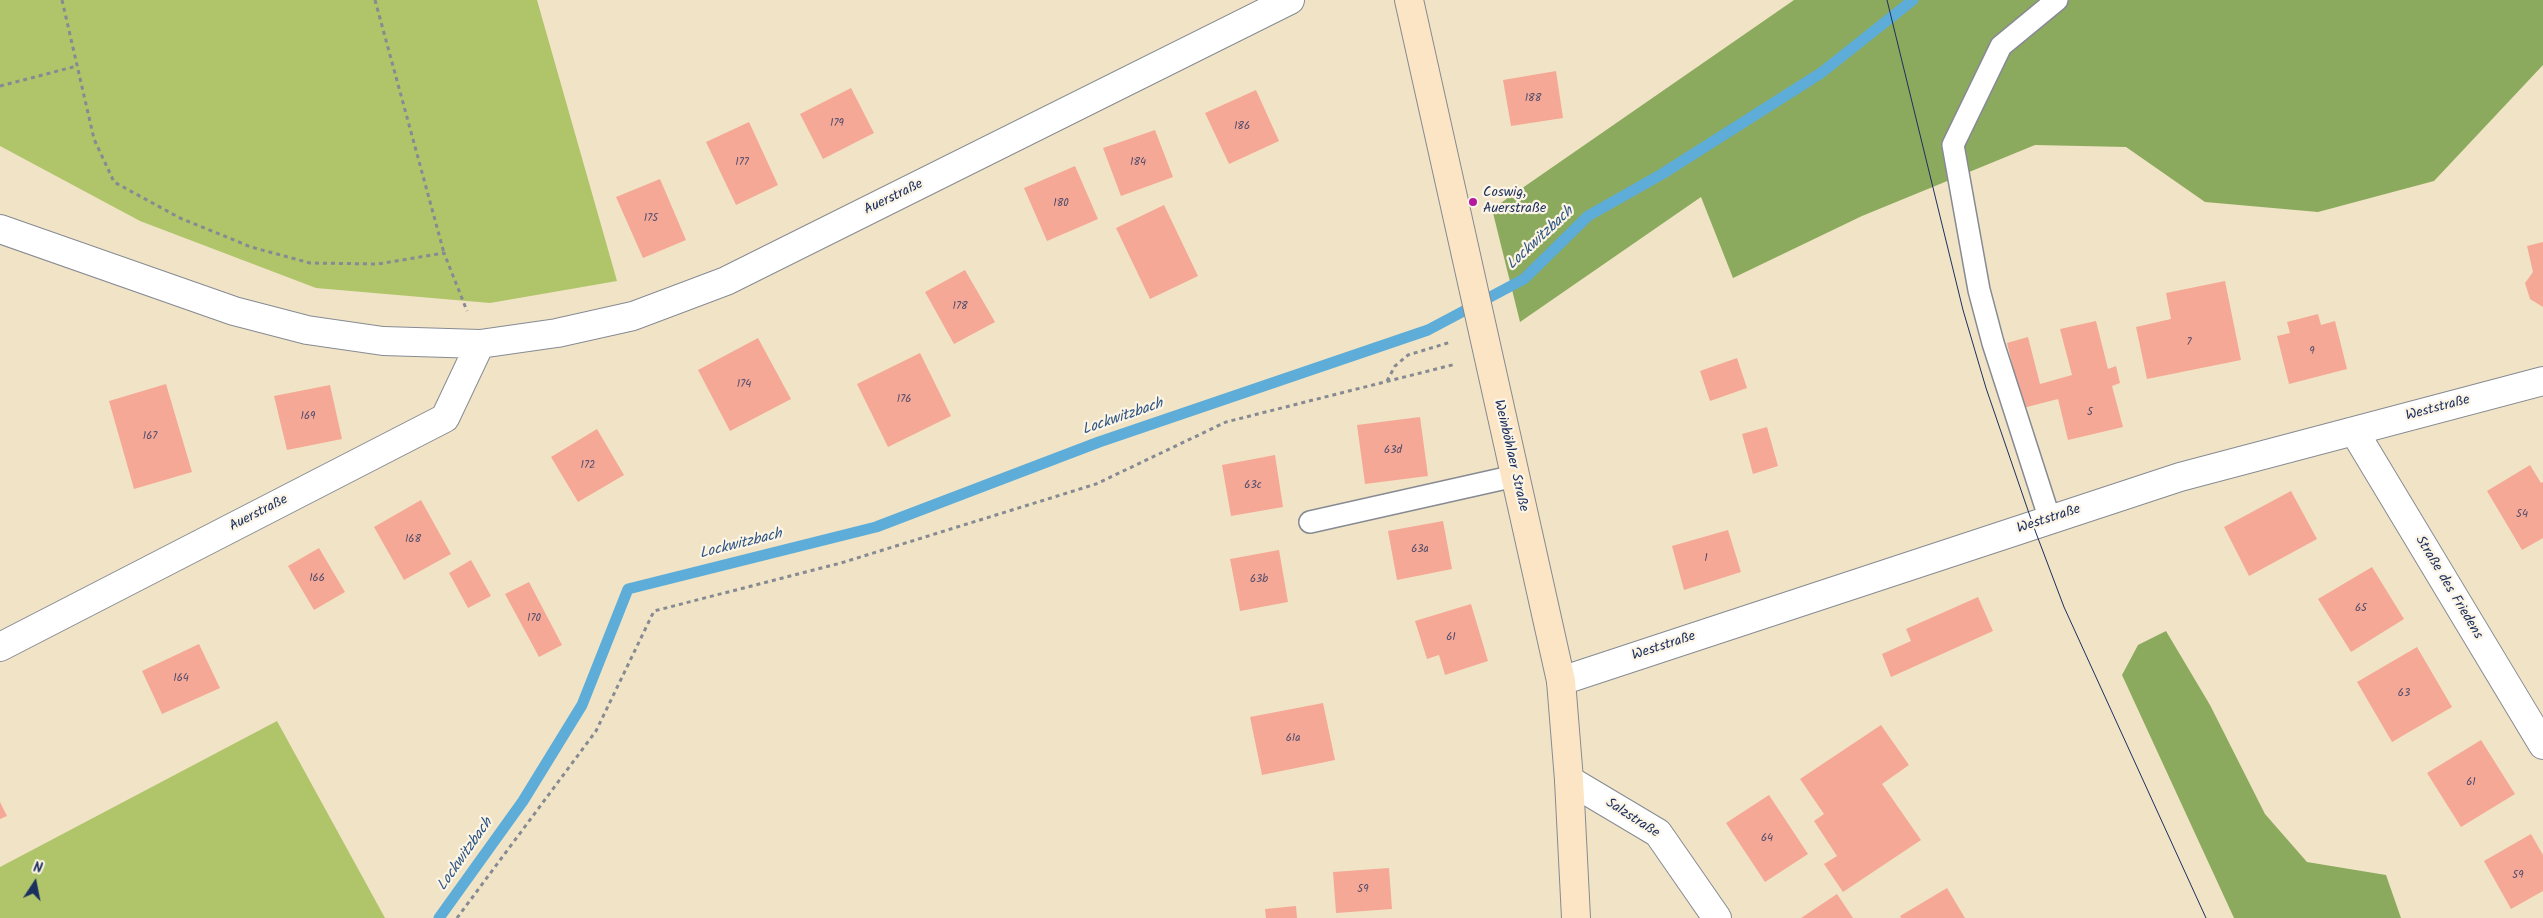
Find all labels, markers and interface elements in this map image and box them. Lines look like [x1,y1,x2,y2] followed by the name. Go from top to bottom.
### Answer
[1525,92,1541,106] house number: 188
[830,117,844,131] house number: 179
[1234,120,1250,134] house number: 186
[735,156,749,170] house number: 177
[1130,156,1146,170] house number: 184
[862,177,926,219] street label: Auerstraße
[1483,186,1546,218] place label: Coswig, Auerstraße
[1467,196,1479,208] marker: Coswig, Auerstraße
[1053,197,1069,211] house number: 180
[1504,204,1578,274] water label: Lockwitzbach
[644,212,658,226] house number: 175
[952,300,968,314] house number: 178
[2186,336,2192,350] house number: 7
[2309,345,2315,359] house number: 9
[737,378,751,392] house number: 174
[2404,392,2472,426] street label: Weststraße
[897,393,911,407] house number: 176
[1080,396,1166,440] water label: Lockwitzbach
[1489,398,1531,514] street label: Weinböhlaer Straße
[2087,406,2093,420] house number: 5
[301,410,315,424] house number: 169
[143,430,157,444] house number: 167
[1384,444,1402,458] house number: 63d
[581,459,595,473] house number: 172
[1244,479,1262,493] house number: 63c
[227,492,291,536] street label: Auerstraße
[2015,502,2083,538] street label: Weststraße
[2516,508,2528,522] house number: 54
[698,526,784,564] water label: Lockwitzbach
[405,533,421,547] house number: 168
[2411,533,2485,643] street label: Straße des Friedens
[1411,543,1429,557] house number: 63a
[1704,552,1708,566] house number: 1
[309,572,325,586] house number: 166
[1250,573,1268,587] house number: 63b
[2355,602,2367,616] house number: 65
[527,612,541,626] house number: 170
[1630,629,1698,665] street label: Weststraße
[1446,631,1456,645] house number: 61
[173,672,189,686] house number: 164
[2398,687,2410,701] house number: 63
[1286,732,1300,746] house number: 61a
[2466,776,2476,790] house number: 61
[1602,795,1662,843] street label: Salzstraße
[434,815,498,895] water label: Lockwitzbach
[1761,832,1773,846] house number: 64
[31,857,44,880] text: N
[10,858,60,908] north arrow
[2512,869,2524,883] house number: 59
[1357,883,1369,897] house number: 59

